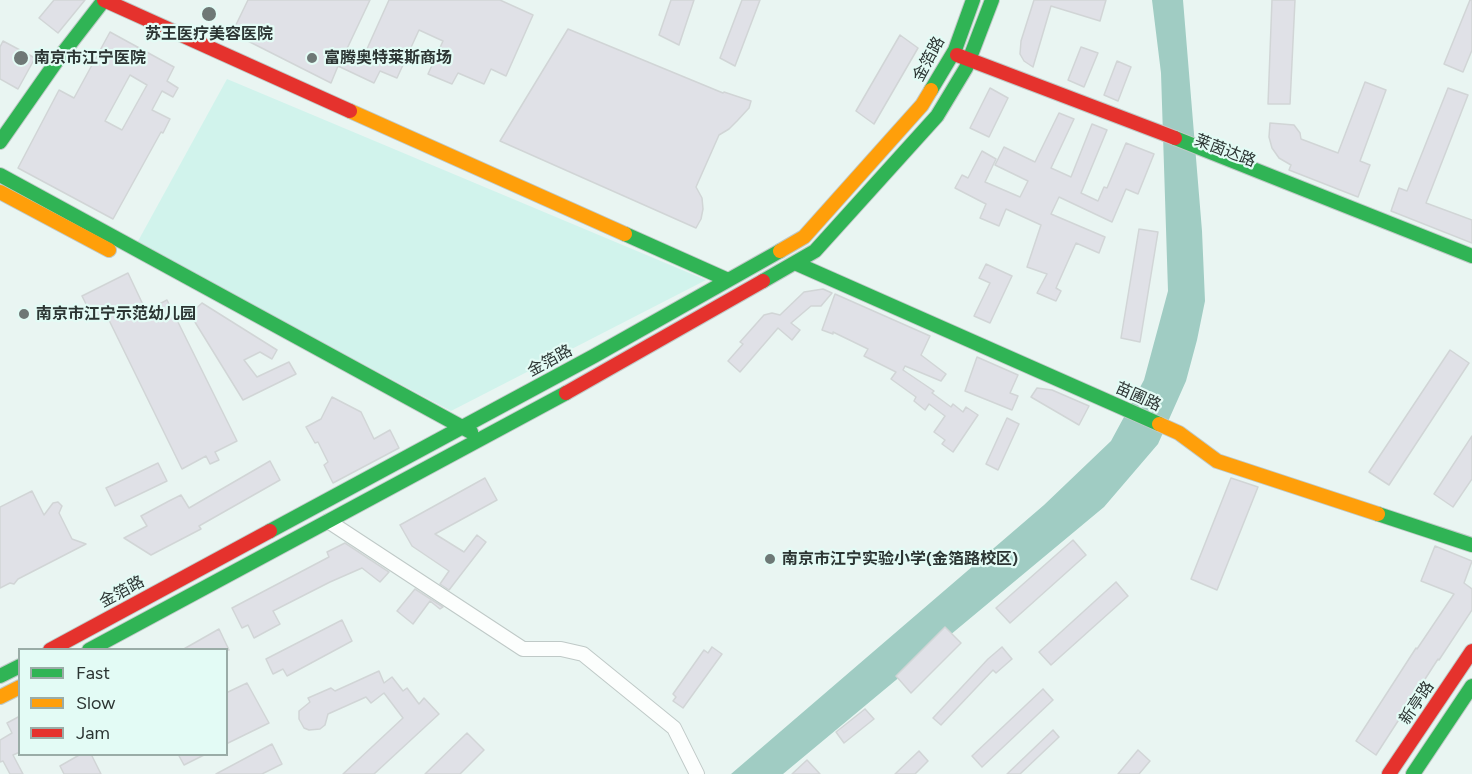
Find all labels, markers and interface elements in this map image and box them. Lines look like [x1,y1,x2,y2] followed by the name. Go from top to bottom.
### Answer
[200,5,218,23] marker: 苏王医疗美容医院
[145,24,273,44] place label: 苏王医疗美容医院
[909,33,949,85] street label: 金箔路
[34,48,146,68] place label: 南京市江宁医院
[324,48,452,68] place label: 富腾奥特莱斯商场
[12,49,30,67] marker: 南京市江宁医院
[305,51,319,65] marker: 富腾奥特莱斯商场
[1192,131,1258,171] street label: 莱茵达路
[36,304,196,324] place label: 南京市江宁示范幼儿园
[17,307,31,321] marker: 南京市江宁示范幼儿园
[524,341,576,381] street label: 金箔路
[1112,378,1164,416] street label: 苗圃路
[782,549,1018,569] place label: 南京市江宁实验小学(金箔路校区)
[763,552,777,566] marker: 南京市江宁实验小学(金箔路校区)
[96,572,148,612] street label: 金箔路
[18,648,228,756] legend
[76,662,110,684] text: Fast
[1396,678,1438,728] street label: 新亭路
[76,692,115,714] text: Slow
[76,722,110,744] text: Jam

